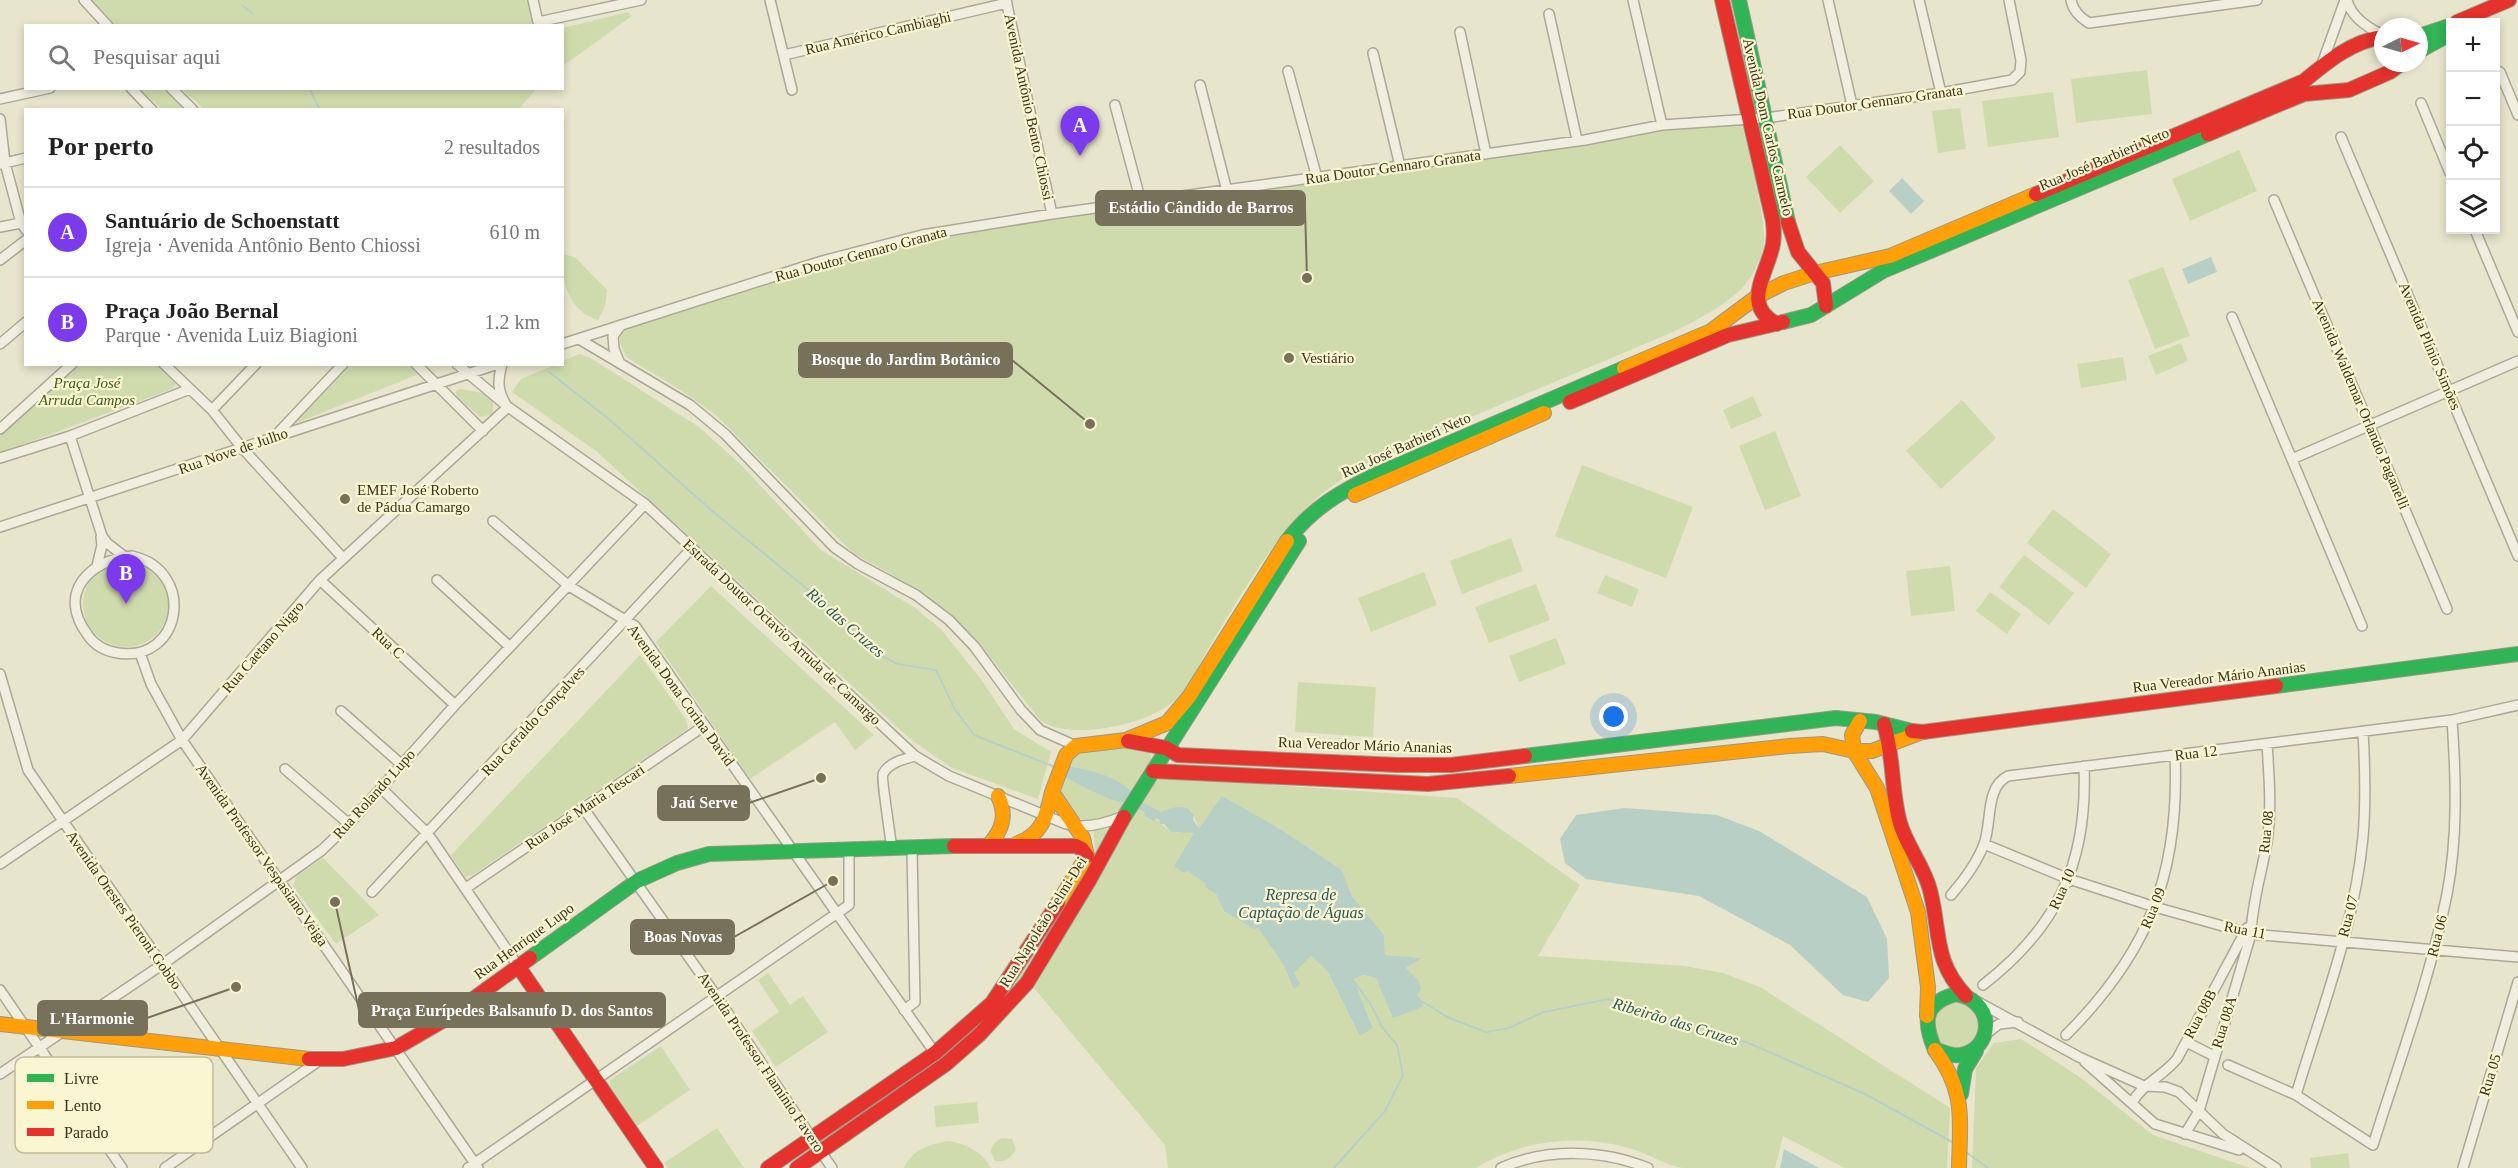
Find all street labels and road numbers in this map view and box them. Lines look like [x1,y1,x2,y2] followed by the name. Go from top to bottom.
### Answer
[804,8,952,58] street label: Rua Américo Cambiaghi
[1001,12,1057,202] street label: Avenida Antônio Bento Chiossi
[1740,37,1796,217] street label: Avenida Dom Carlos Carmelo
[1786,82,1964,122] street label: Rua Doutor Gennaro Granata
[2037,124,2171,194] street label: Rua José Barbieri Neto
[1304,147,1482,187] street label: Rua Doutor Gennaro Granata
[773,223,949,285] street label: Rua Doutor Gennaro Granata
[2396,280,2464,412] street label: Avenida Plínio Simões
[2309,296,2413,512] street label: Avenida Waldemar Orlando Paganelli
[1339,409,1473,481] street label: Rua José Barbieri Neto
[176,425,290,477] street label: Rua Nove de Julho
[680,536,884,728] street label: Estrada Doutor Octavio Arruda de Camargo
[219,598,307,696] street label: Rua Caetano Nigro
[624,621,738,769] street label: Avenida Dona Corina David
[369,624,407,662] street label: Rua C
[2132,658,2307,696] street label: Rua Vereador Mário Ananias
[478,663,588,779] street label: Rua Geraldo Gonçalves
[1278,734,1453,756] street label: Rua Vereador Mário Ananias
[2174,742,2218,764] street label: Rua 12
[330,746,418,842] street label: Rua Rolando Lupo
[193,761,331,949] street label: Avenida Professor Vespasiano Veiga
[523,761,647,853] street label: Rua José Maria Tescari
[2256,810,2276,854] street label: Rua 08
[63,828,185,992] street label: Avenida Orestes Pieroni Gobbo
[996,854,1090,990] street label: Rua Napoleão Selmi-Dei
[2046,866,2078,912] street label: Rua 10
[2138,885,2168,931] street label: Rua 09
[2335,893,2361,939] street label: Rua 07
[471,900,577,982] street label: Rua Henrique Lupo
[2424,913,2450,959] street label: Rua 06
[2223,918,2267,942] street label: Rua 11
[695,969,827,1155] street label: Avenida Professor Flamínio Favero
[2181,987,2219,1041] street label: Rua 08B
[2208,994,2240,1050] street label: Rua 08A
[2476,1052,2504,1098] street label: Rua 05

